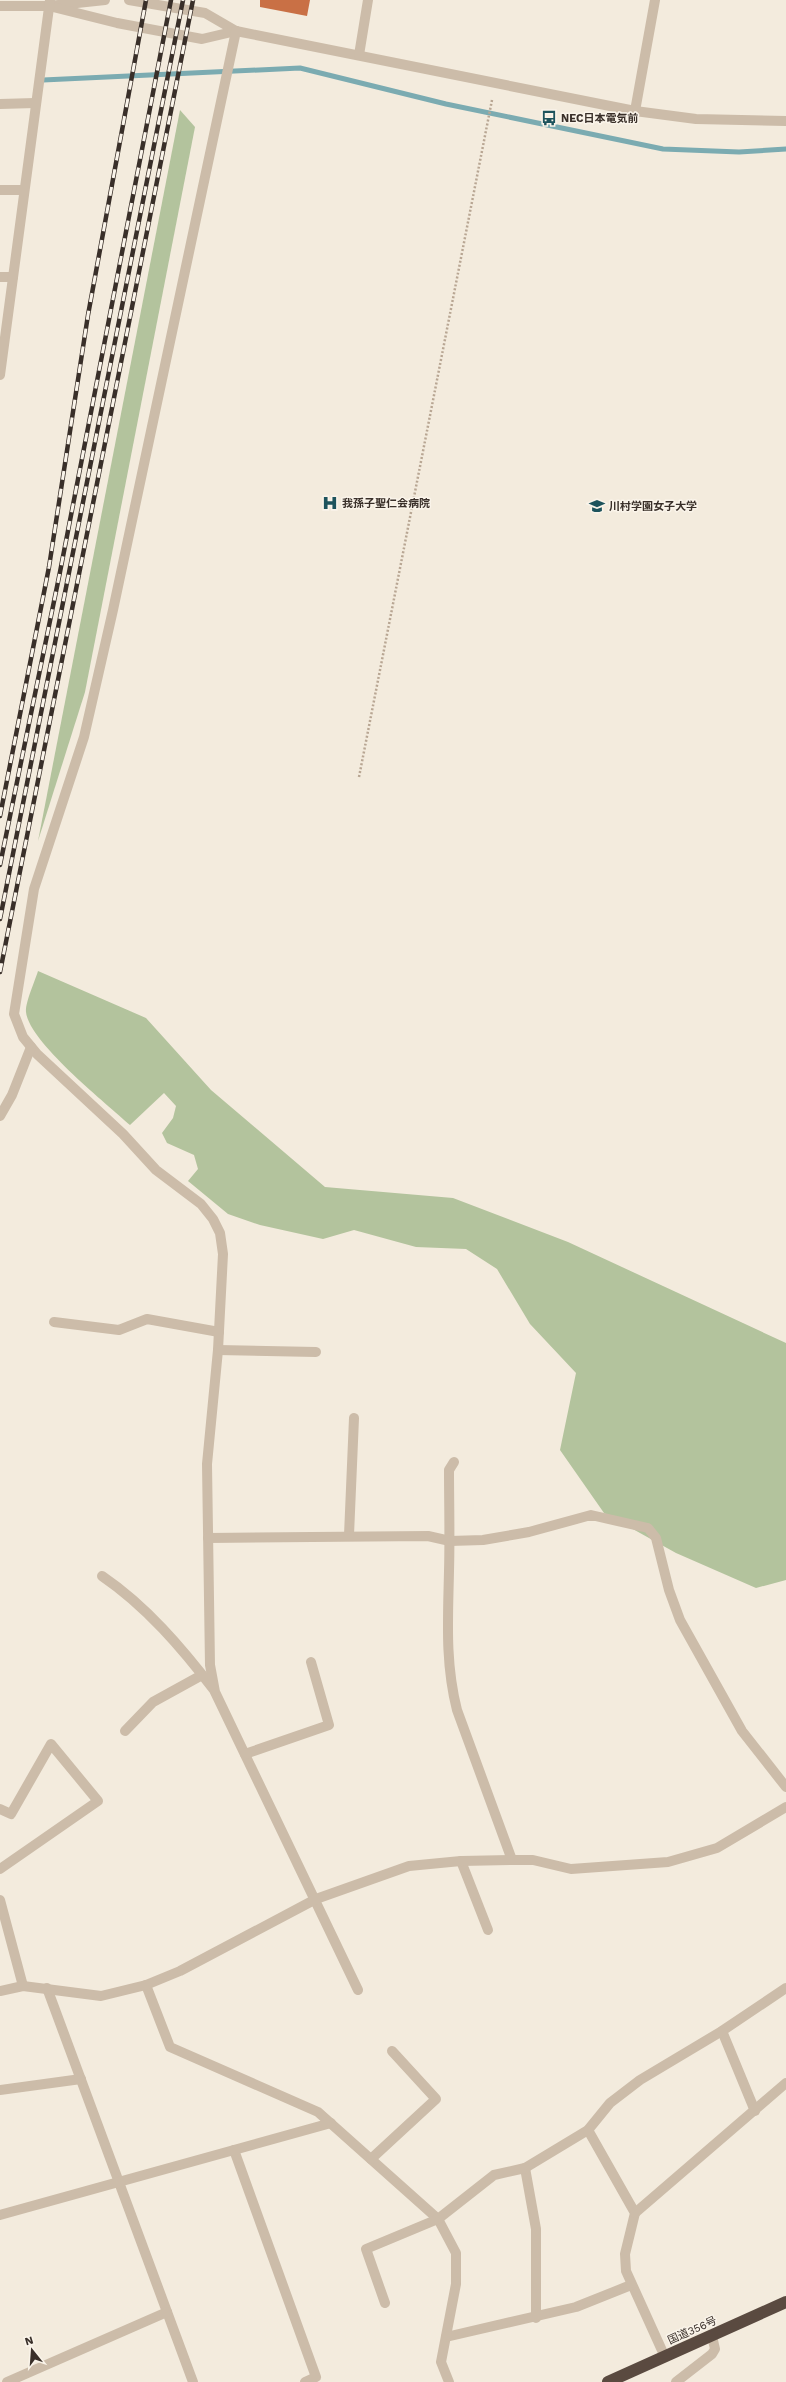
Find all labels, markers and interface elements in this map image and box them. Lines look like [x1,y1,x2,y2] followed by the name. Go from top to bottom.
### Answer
[540,109,558,127] bus stop icon: NEC日本電気前
[561,112,639,125] place label: NEC日本電気前
[321,494,339,512] hospital icon: 我孫子聖仁会病院
[342,497,430,510] place label: 我孫子聖仁会病院
[588,497,606,515] school or university icon: 川村学園女子大学
[609,500,697,513] place label: 川村学園女子大学
[666,2314,719,2347] street label: 国道356号
[12,2330,52,2370] north arrow
[23,2334,35,2348] text: N

